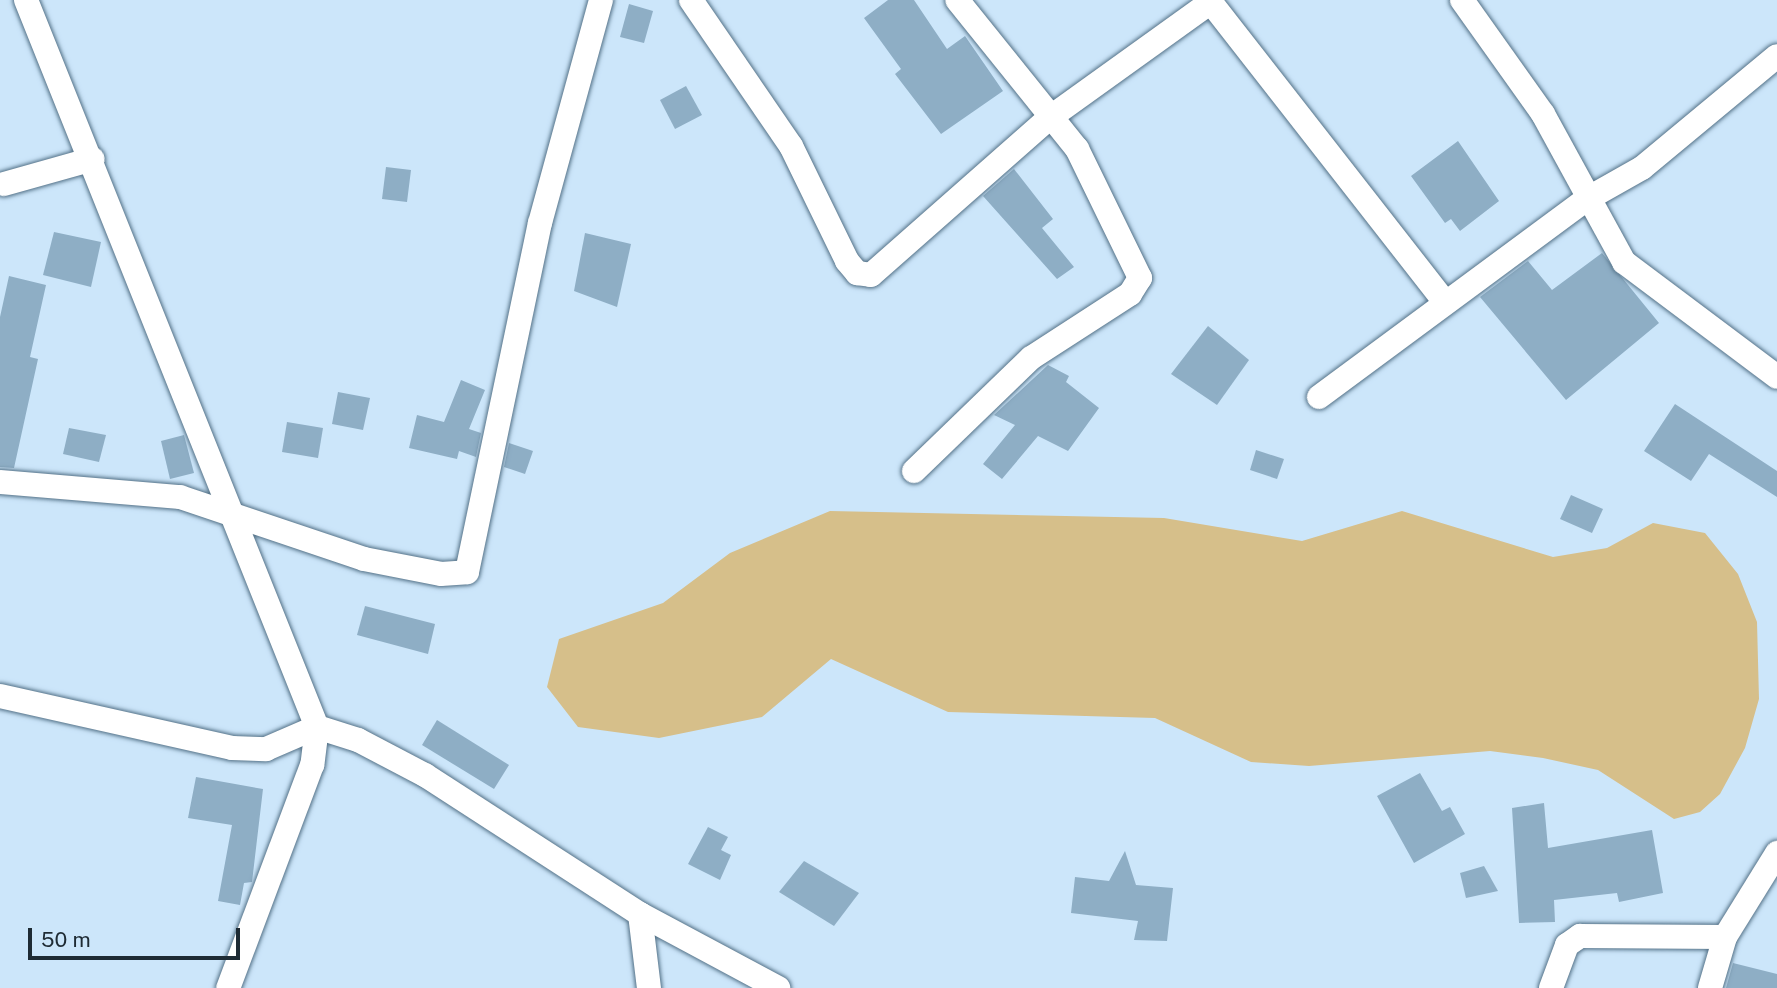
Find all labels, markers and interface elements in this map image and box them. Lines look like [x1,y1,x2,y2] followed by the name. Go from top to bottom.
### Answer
[32,914,243,958] scale bar
[41,927,91,952] text: 50 m

